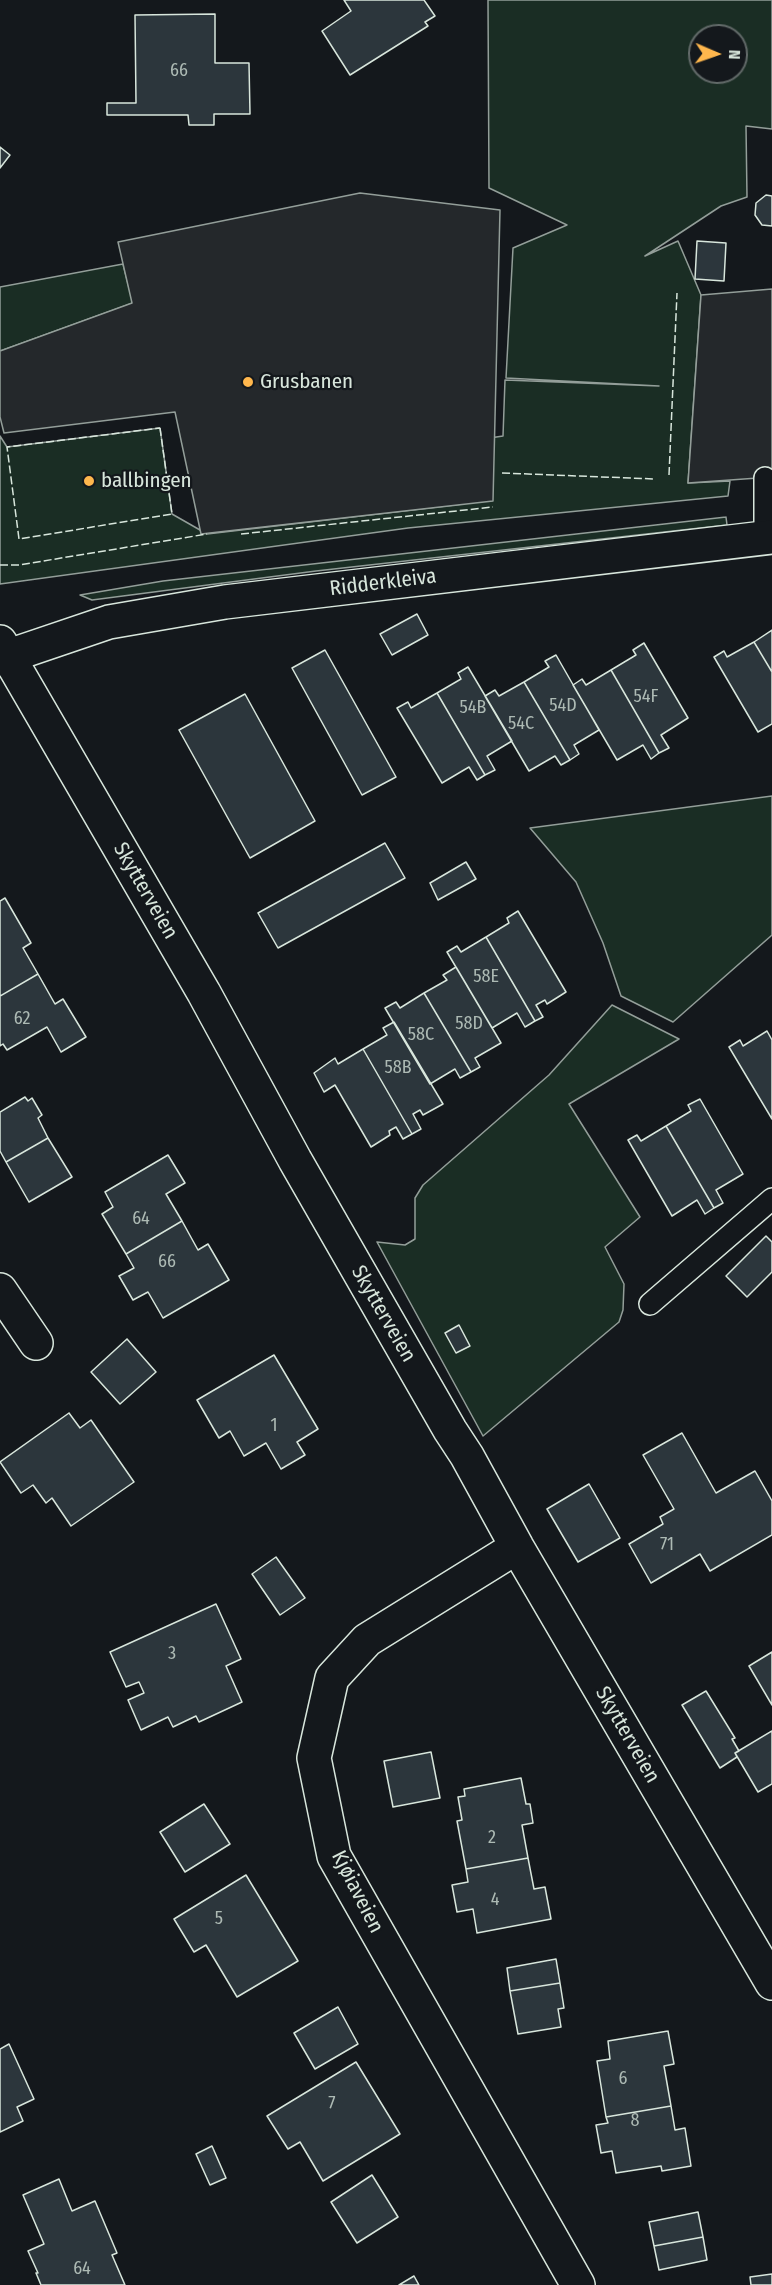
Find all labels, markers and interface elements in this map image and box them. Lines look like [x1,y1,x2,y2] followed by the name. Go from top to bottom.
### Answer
[688,24,748,84] north arrow
[725,49,744,60] text: N
[170,60,188,82] house number: 66
[260,369,353,395] place label: Grusbanen
[241,375,255,389] marker: Grusbanen
[101,468,192,494] place label: ballbingen
[82,474,96,488] marker: ballbingen
[328,564,438,602] street label: Ridderkleiva
[634,686,658,708] house number: 54F
[549,695,577,717] house number: 54D
[460,697,486,719] house number: 54B
[508,713,534,735] house number: 54C
[107,838,183,944] street label: Skytterveien
[473,966,499,988] house number: 58E
[14,1008,30,1030] house number: 62
[455,1013,483,1035] house number: 58D
[408,1024,434,1046] house number: 58C
[384,1057,412,1079] house number: 58B
[132,1208,150,1230] house number: 64
[158,1251,176,1273] house number: 66
[345,1261,421,1367] street label: Skytterveien
[270,1415,278,1437] house number: 1
[660,1534,674,1556] house number: 71
[168,1643,176,1665] house number: 3
[589,1682,665,1788] street label: Skytterveien
[488,1827,496,1849] house number: 2
[326,1847,388,1937] street label: Kjøiaveien
[491,1889,499,1911] house number: 4
[215,1908,223,1930] house number: 5
[619,2068,627,2090] house number: 6
[328,2093,336,2115] house number: 7
[631,2110,639,2132] house number: 8
[73,2258,91,2280] house number: 64

